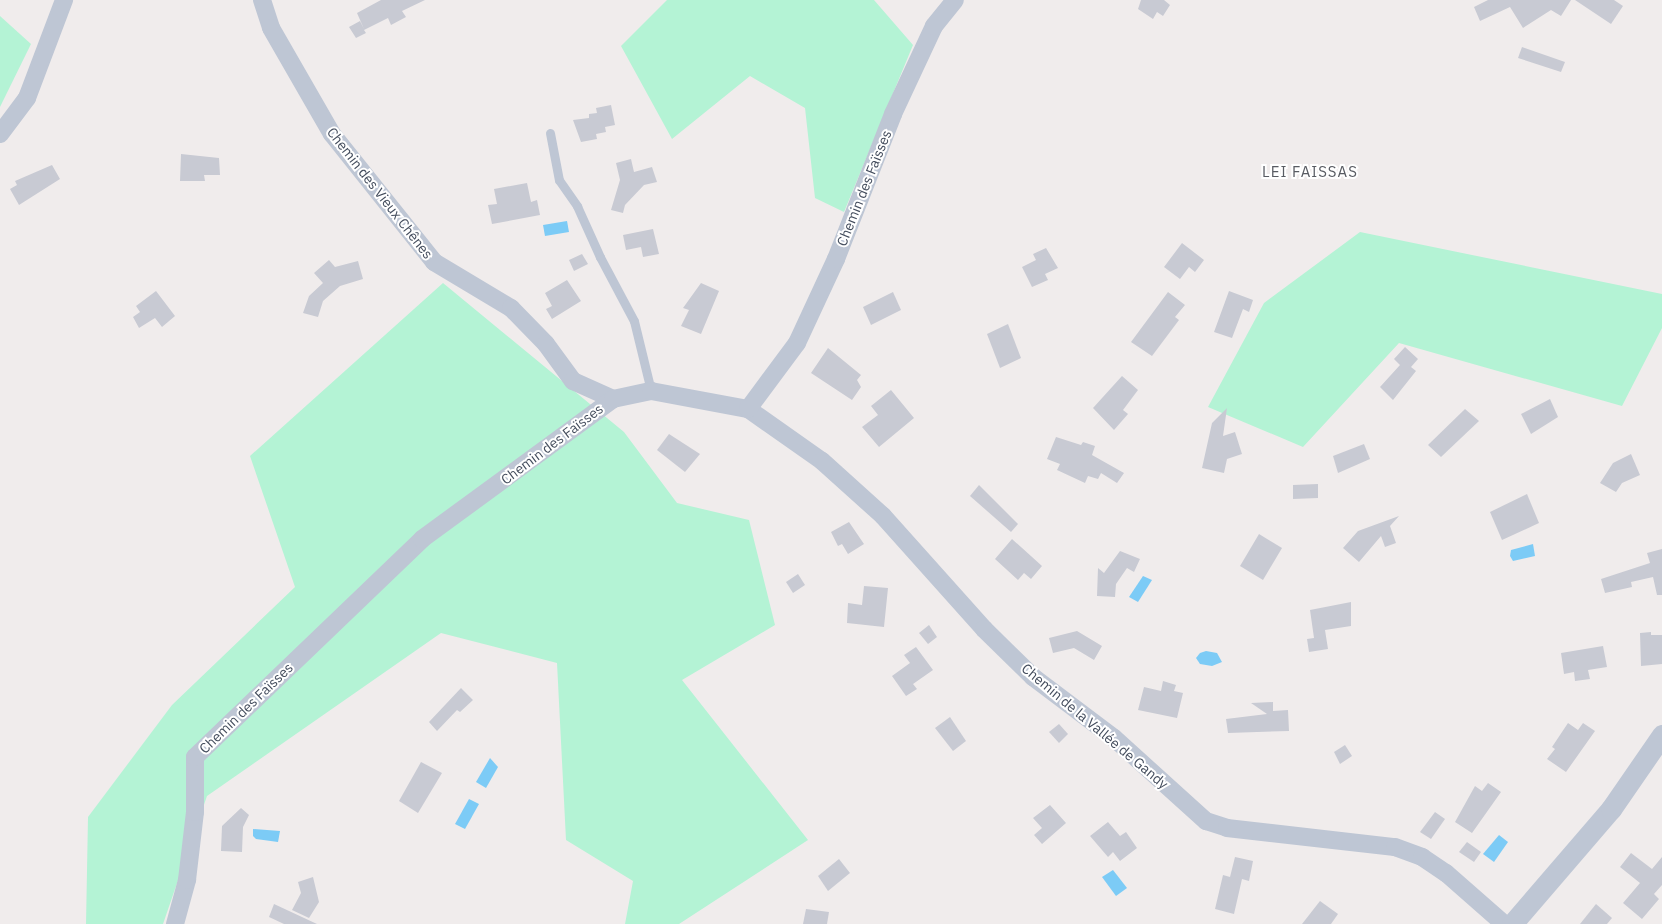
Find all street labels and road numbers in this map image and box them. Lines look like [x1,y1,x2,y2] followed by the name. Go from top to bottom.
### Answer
[323,124,437,262] street label: Chemin des Vieux Chênes
[833,128,895,248] street label: Chemin des Faïsses
[498,400,606,488] street label: Chemin des Faïsses
[196,659,296,757] street label: Chemin des Faïsses
[1018,660,1172,792] street label: Chemin de la Vallée de Gandy

